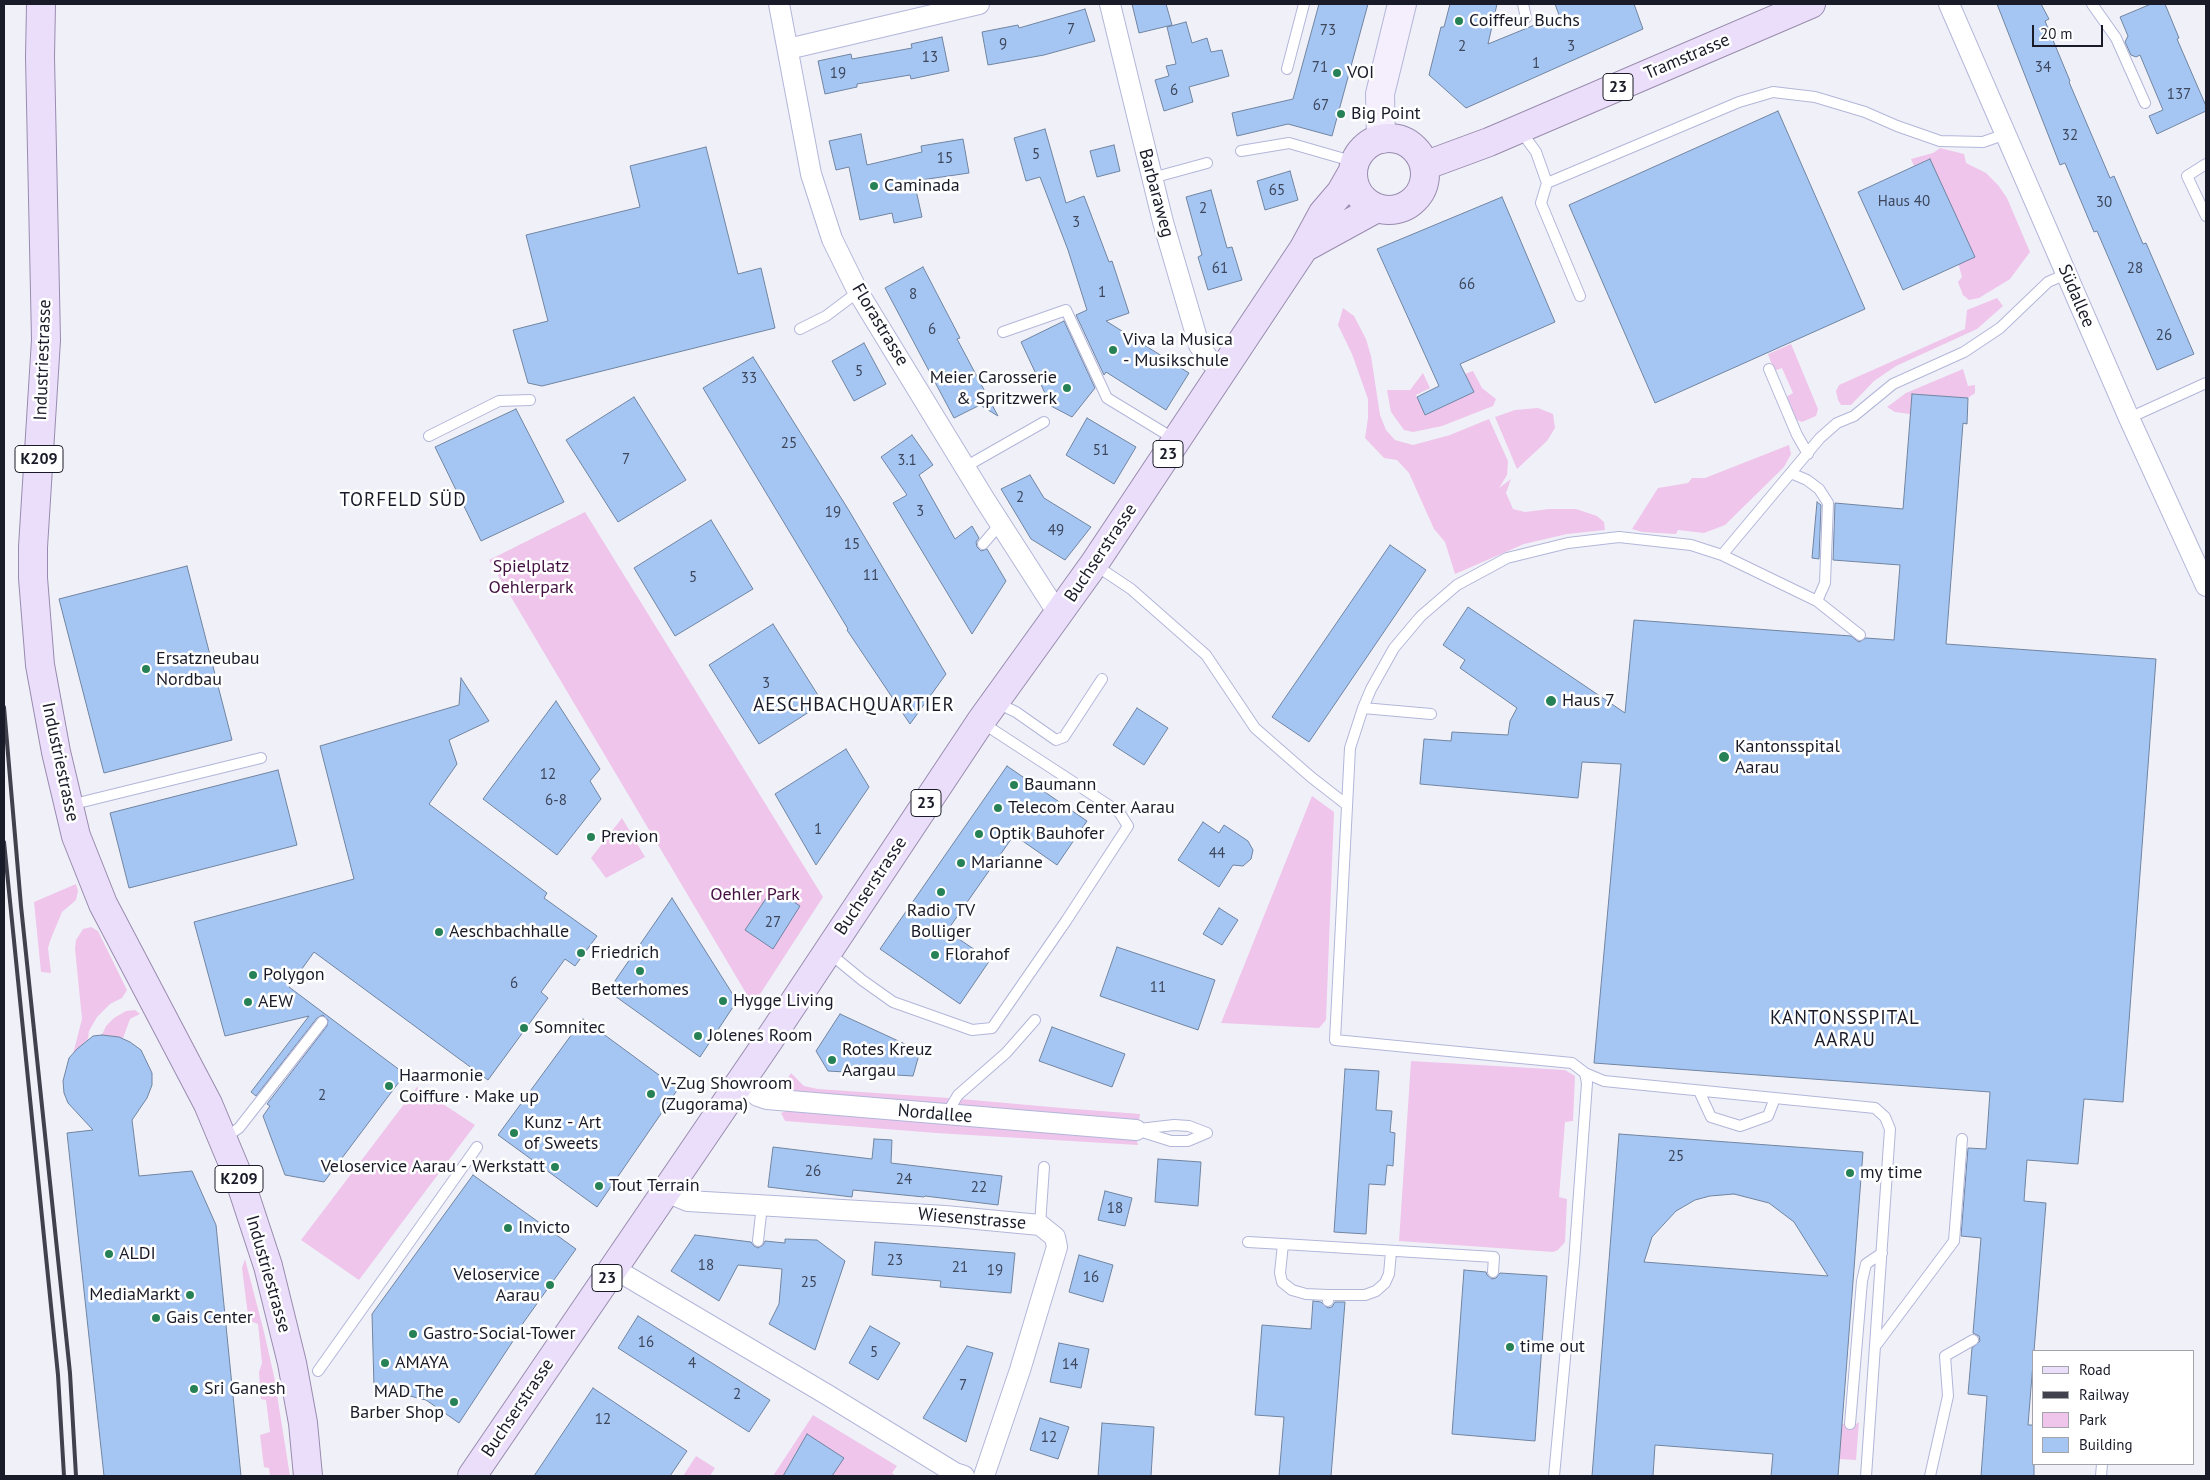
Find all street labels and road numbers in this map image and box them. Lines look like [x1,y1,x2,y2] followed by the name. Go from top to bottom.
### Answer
[1641,29,1733,85] street label: Tramstrasse
[1603,74,1633,100] road number: 23
[1134,146,1178,240] street label: Barbaraweg
[2053,261,2099,331] street label: Südallee
[847,280,913,370] street label: Florastrasse
[30,299,56,421] street label: Industriestrasse
[1153,440,1183,468] road number: 23
[15,446,63,472] road number: K209
[1060,500,1142,606] street label: Buchserstrasse
[37,700,83,824] street label: Industriestrasse
[911,790,941,816] road number: 23
[830,833,912,939] street label: Buchserstrasse
[897,1100,973,1128] street label: Nordallee
[215,1166,263,1192] road number: K209
[917,1204,1027,1234] street label: Wiesenstrasse
[241,1213,295,1335] street label: Industriestrasse
[592,1264,622,1292] road number: 23
[477,1355,559,1461] street label: Buchserstrasse

